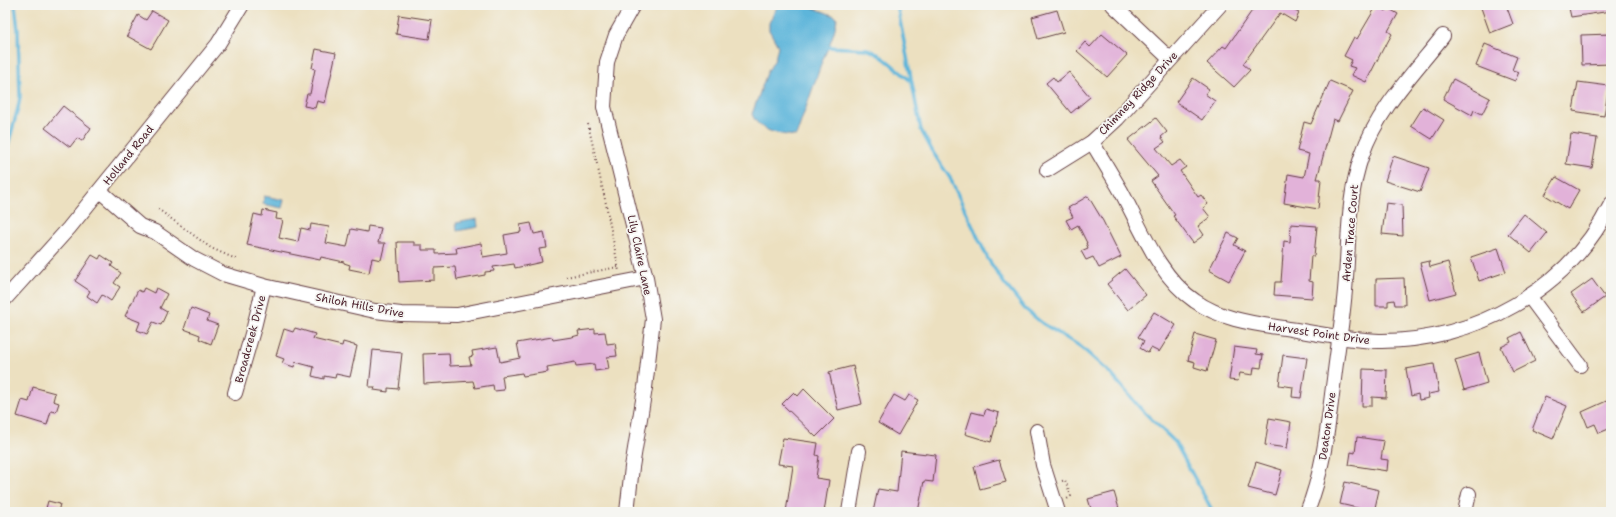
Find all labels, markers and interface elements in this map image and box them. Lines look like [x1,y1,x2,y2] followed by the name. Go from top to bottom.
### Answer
[1095,48,1181,139] street label: Chimney Ridge Drive
[100,122,157,188] street label: Holland Road
[1339,184,1362,282] street label: Arden Trace Court
[624,214,655,297] street label: Lily Claire Lane
[314,290,406,321] street label: Shiloh Hills Drive
[232,293,269,385] street label: Broadcreek Drive
[1267,319,1371,348] street label: Harvest Point Drive
[1315,391,1340,461] street label: Deaton Drive

